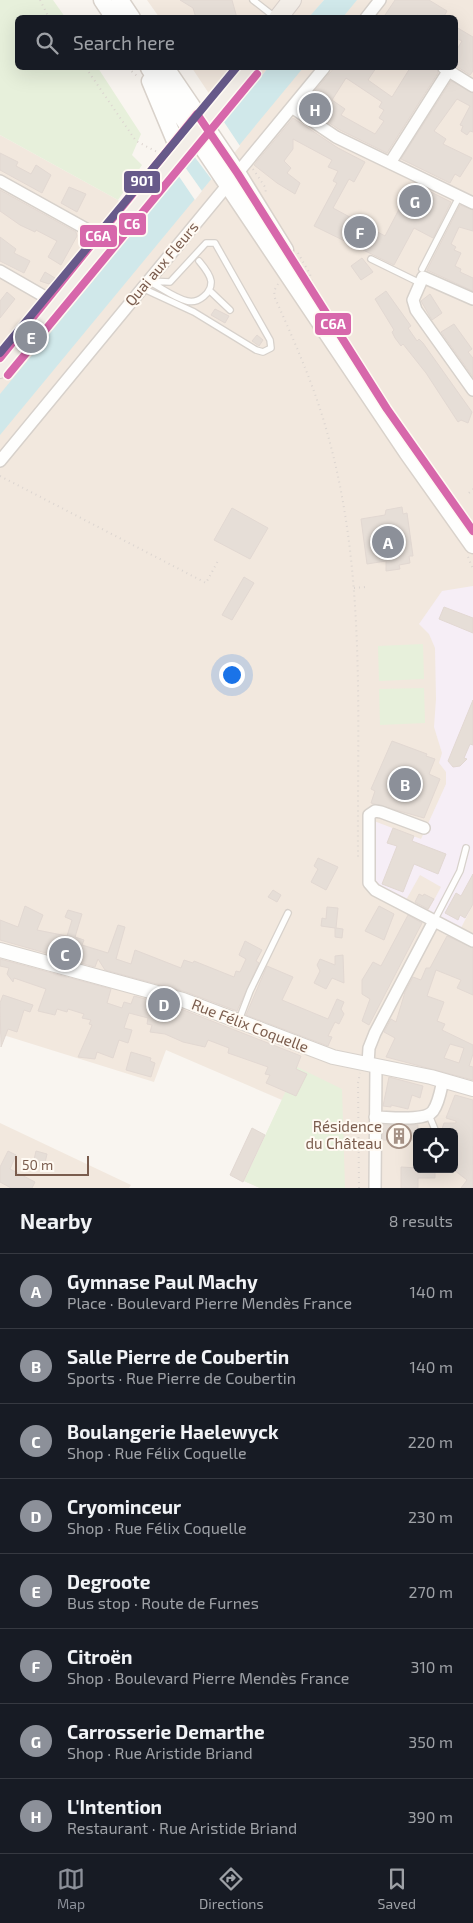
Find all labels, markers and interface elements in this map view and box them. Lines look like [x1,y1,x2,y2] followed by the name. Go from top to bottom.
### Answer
[15,15,458,70] search box
[33,29,61,57] icon: search
[73,31,175,54] text: Search here
[299,90,331,128] pin: H
[123,170,161,194] line badge: 901
[130,172,154,189] text: 901
[399,182,431,220] pin: G
[118,212,147,236] line badge: C6
[344,213,376,251] pin: F
[124,215,140,232] text: C6
[121,217,203,310] street label: Quai aux Fleurs
[79,224,118,248] line badge: C6A
[85,227,112,244] text: C6A
[314,312,352,336] line badge: C6A
[320,315,347,332] text: C6A
[15,318,47,356] pin: E
[372,523,404,561] pin: A
[219,662,245,688] your location
[389,765,421,803] pin: B
[49,935,81,973] pin: C
[148,985,180,1023] pin: D
[189,994,311,1056] street label: Rue Félix Coquelle
[305,1117,382,1152] place label: Résidence du Château
[386,1123,412,1149] building icon: Résidence du Château
[413,1128,458,1173] map controls
[413,1128,458,1173] button: locate
[15,1153,89,1176] scale bar
[22,1156,53,1173] text: 50 m
[20,1208,92,1233] text: Nearby
[389,1211,453,1230] text: 8 results
[67,1270,258,1293] text: Gymnase Paul Machy
[31,1282,41,1301] text: A
[410,1282,453,1301] text: 140 m
[67,1293,352,1312] text: Place · Boulevard Pierre Mendès France
[67,1345,289,1368] text: Salle Pierre de Coubertin
[31,1357,41,1376] text: B
[410,1357,453,1376] text: 140 m
[67,1368,296,1387] text: Sports · Rue Pierre de Coubertin
[67,1420,279,1443] text: Boulangerie Haelewyck
[31,1432,41,1451] text: C
[408,1432,453,1451] text: 220 m
[67,1443,247,1462] text: Shop · Rue Félix Coquelle
[67,1495,181,1518] text: Cryominceur
[31,1507,41,1526] text: D
[408,1507,453,1526] text: 230 m
[67,1518,247,1537] text: Shop · Rue Félix Coquelle
[67,1570,151,1593] text: Degroote
[31,1582,41,1601] text: E
[409,1582,453,1601] text: 270 m
[67,1593,259,1612] text: Bus stop · Route de Furnes
[67,1645,133,1668] text: Citroën
[32,1657,40,1676] text: F
[411,1657,453,1676] text: 310 m
[67,1668,349,1687] text: Shop · Boulevard Pierre Mendès France
[67,1720,265,1743] text: Carrosserie Demarthe
[31,1732,41,1751] text: G
[408,1732,453,1751] text: 350 m
[67,1743,253,1762] text: Shop · Rue Aristide Briand
[67,1795,162,1818] text: L'Intention
[30,1807,42,1826] text: H
[408,1807,453,1826] text: 390 m
[67,1818,297,1837] text: Restaurant · Rue Aristide Briand
[57,1865,85,1912] tab: Map
[199,1865,264,1912] tab: Directions
[378,1865,416,1912] tab: Saved

